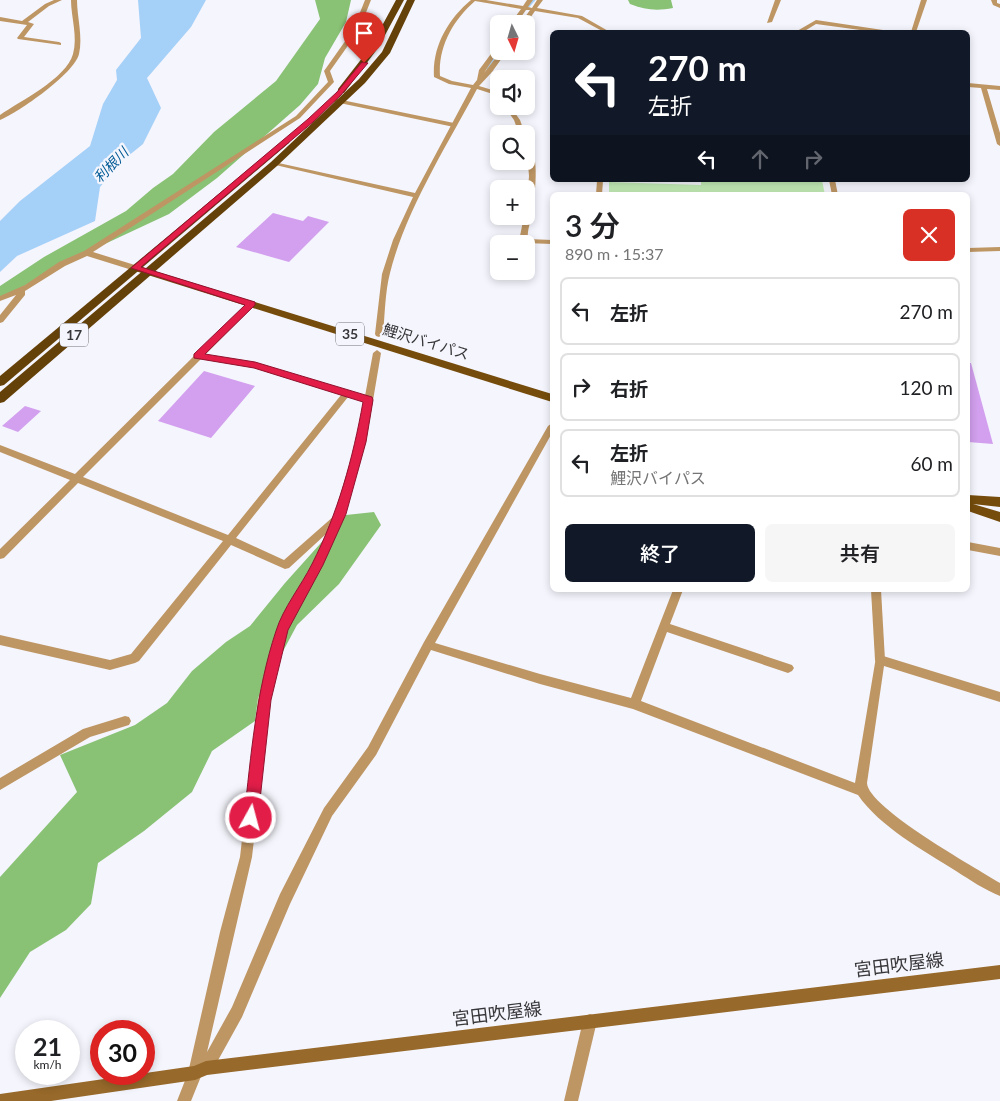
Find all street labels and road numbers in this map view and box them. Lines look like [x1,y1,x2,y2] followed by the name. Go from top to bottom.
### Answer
[381,319,472,363] street label: 鯉沢バイパス
[336,322,364,346] road number: 35
[60,324,88,346] road number: 17
[853,948,945,980] street label: 宮田吹屋線
[451,997,543,1029] street label: 宮田吹屋線

